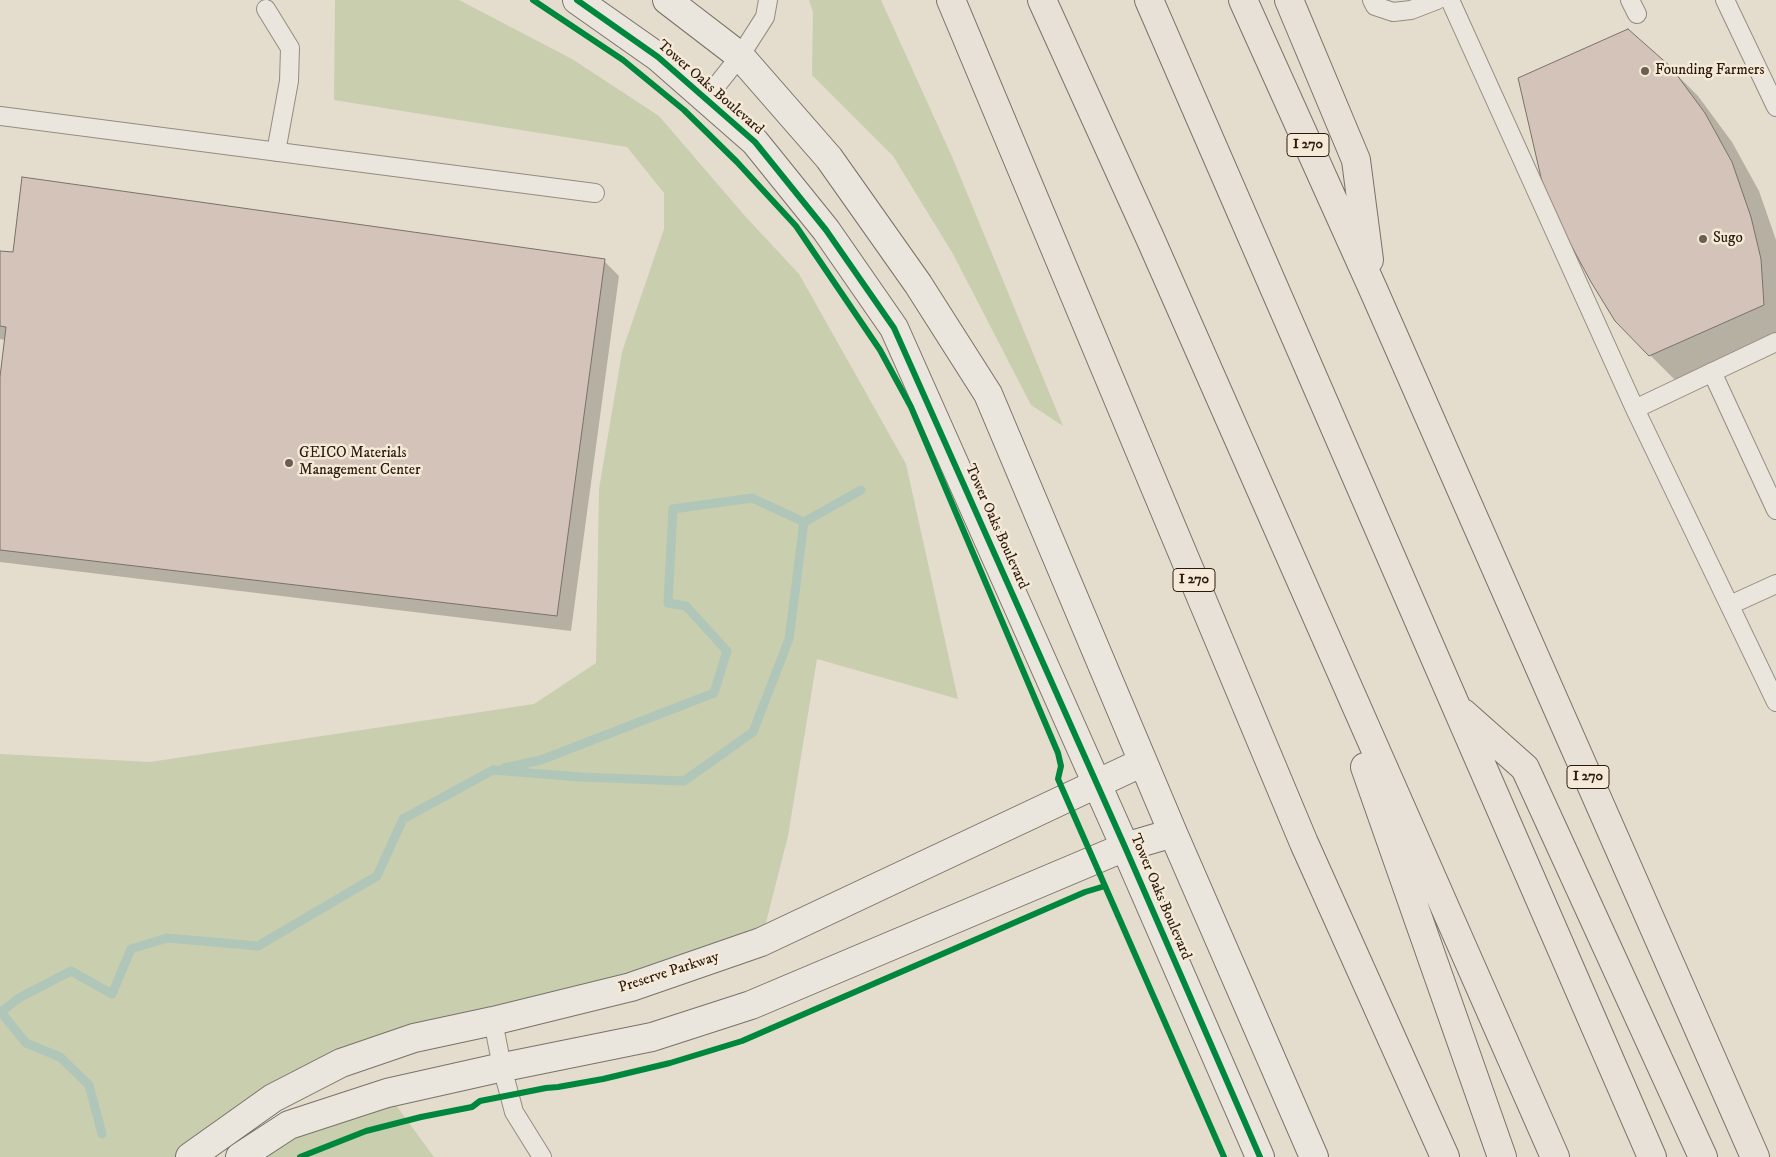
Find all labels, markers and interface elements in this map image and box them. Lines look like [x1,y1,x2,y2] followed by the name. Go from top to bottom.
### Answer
[653,37,767,139] street label: Tower Oaks Boulevard
[1655,62,1764,80] place label: Founding Farmers
[1639,65,1651,77] marker: Founding Farmers
[1287,134,1329,156] road number: I 270
[1713,230,1743,248] place label: Sugo
[1697,233,1709,245] marker: Sugo
[299,445,421,480] place label: GEICO Materials Management Center
[283,457,295,469] marker: GEICO Materials Management Center
[960,462,1032,592] street label: Tower Oaks Boulevard
[1173,568,1215,592] road number: I 270
[1567,766,1609,789] road number: I 270
[1125,831,1195,963] street label: Tower Oaks Boulevard
[617,948,721,998] street label: Preserve Parkway

